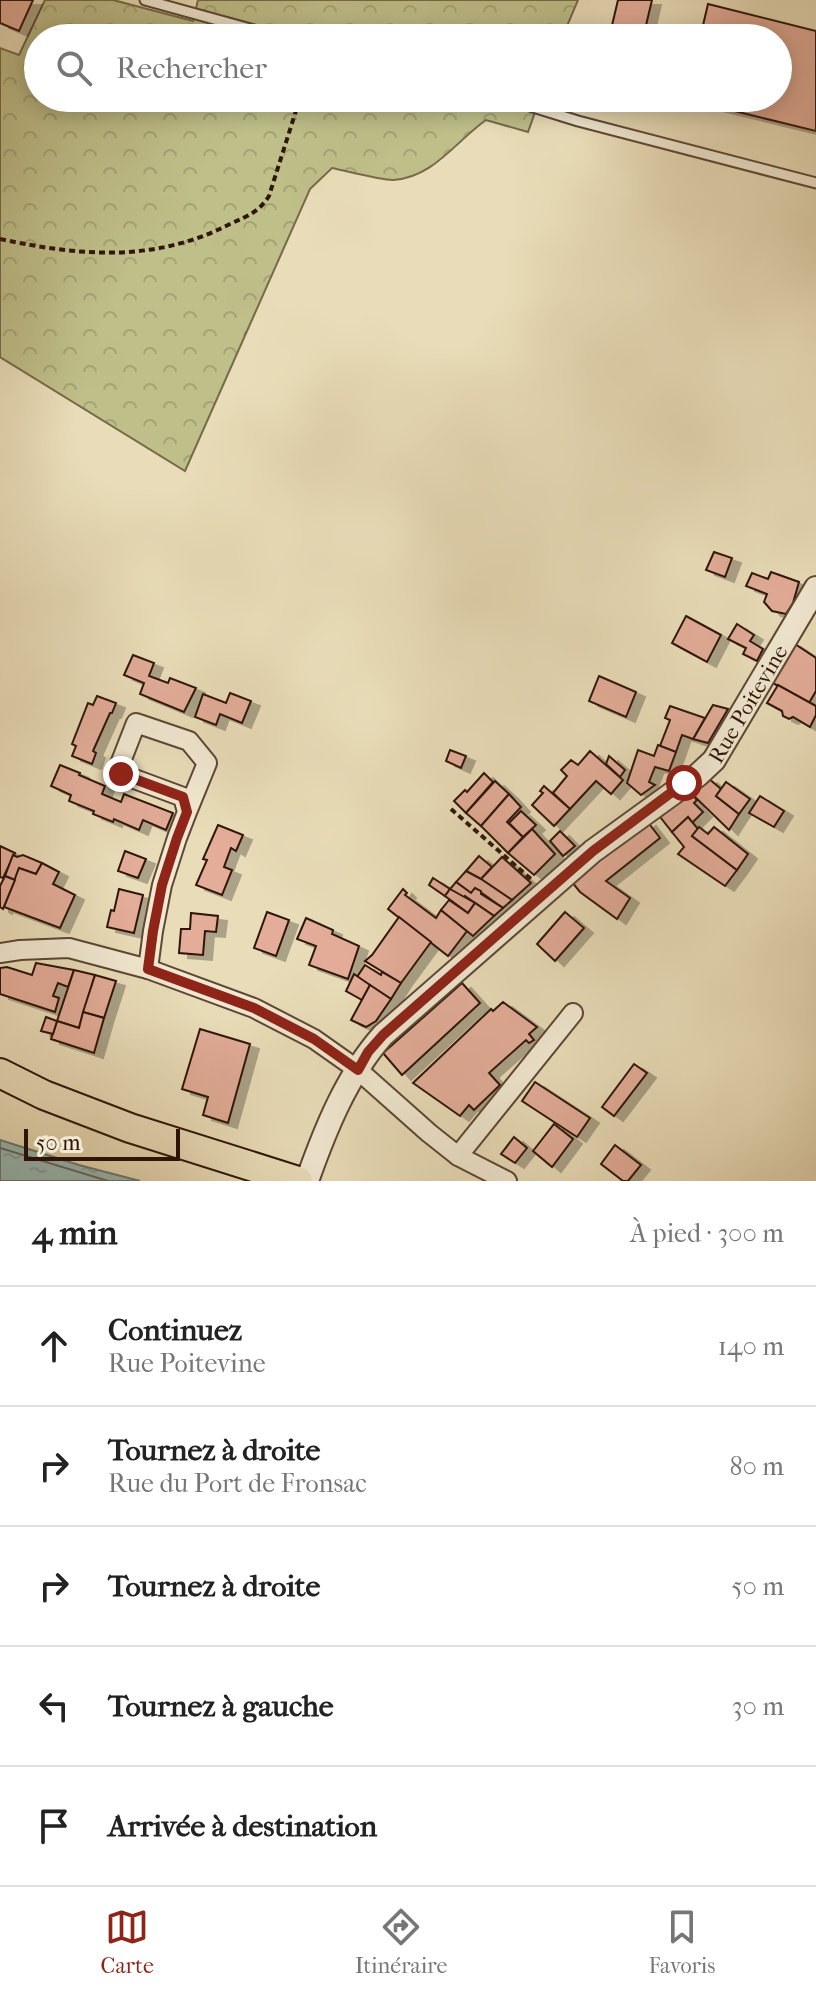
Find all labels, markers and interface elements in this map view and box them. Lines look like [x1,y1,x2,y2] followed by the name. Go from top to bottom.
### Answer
[24,24,792,112] search box
[52,46,96,90] icon: search
[116,51,267,86] text: Rechercher
[703,640,794,768] street label: Rue Poitevine
[103,756,139,792] route end
[666,765,702,801] route start
[24,1125,180,1161] scale bar
[36,1130,81,1156] text: 50 m
[32,1213,117,1253] text: 4 min
[630,1218,784,1249] text: À pied · 300 m
[108,1313,242,1348] text: Continuez
[32,1324,76,1368] icon: ahead
[718,1331,784,1362] text: 140 m
[108,1348,266,1379] text: Rue Poitevine
[108,1433,320,1468] text: Tournez à droite
[32,1444,76,1488] icon: right
[729,1451,784,1482] text: 80 m
[108,1468,367,1499] text: Rue du Port de Fronsac
[32,1564,76,1608] icon: right
[108,1569,320,1604] text: Tournez à droite
[731,1571,784,1602] text: 50 m
[32,1684,76,1728] icon: left
[108,1689,334,1724] text: Tournez à gauche
[732,1691,784,1722] text: 30 m
[32,1804,76,1848] icon: arrive
[108,1809,377,1844] text: Arrivée à destination
[101,1905,154,1979] tab: Carte
[355,1905,447,1979] tab: Itinéraire
[648,1905,715,1979] tab: Favoris

